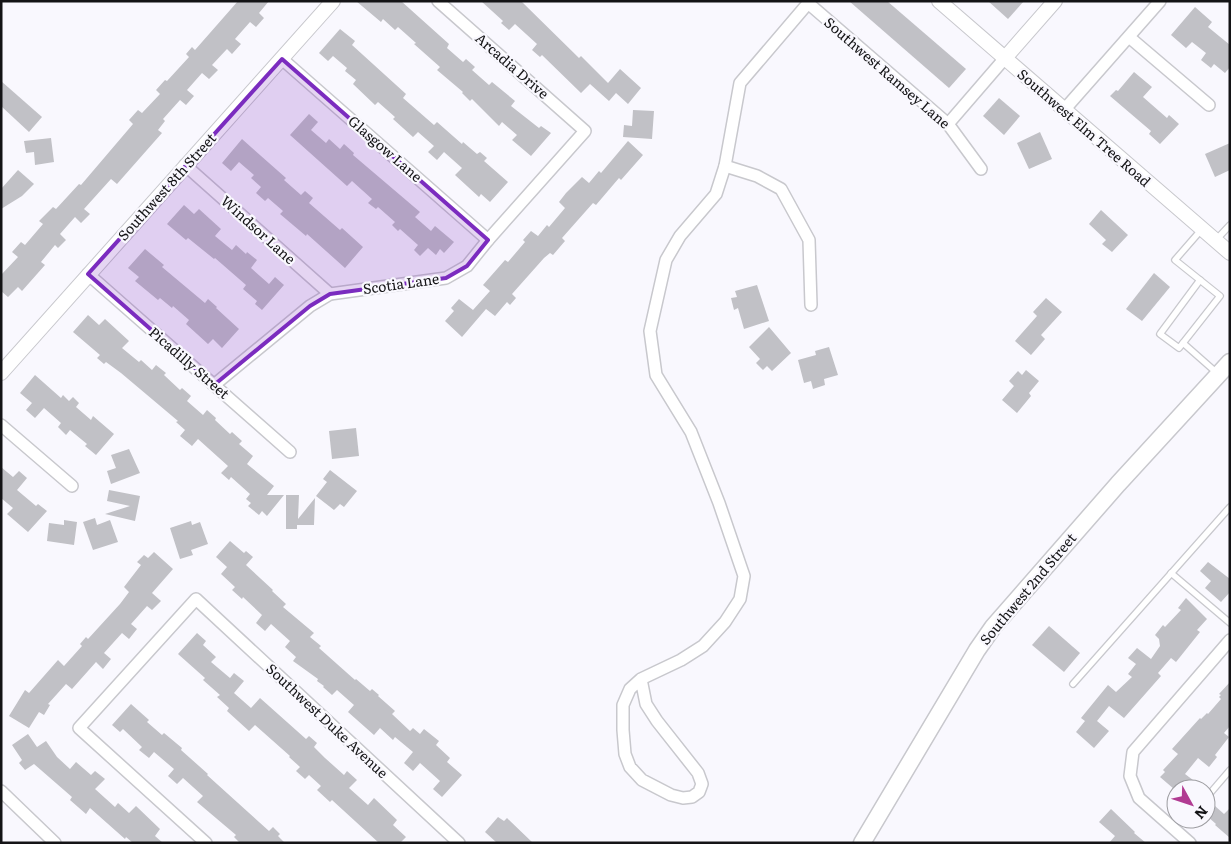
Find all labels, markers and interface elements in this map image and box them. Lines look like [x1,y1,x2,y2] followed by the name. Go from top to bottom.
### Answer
[820,12,955,133] street label: Southwest Ramsey Lane
[472,28,554,103] street label: Arcadia Drive
[1014,64,1156,191] street label: Southwest Elm Tree Road
[344,110,427,186] street label: Glasgow Lane
[113,128,220,244] street label: Southwest 8th Street
[217,190,300,268] street label: Windsor Lane
[361,268,440,298] street label: Scotia Lane
[145,322,234,403] street label: Picadilly Street
[974,528,1080,649] street label: Southwest 2nd Street
[262,658,393,782] street label: Southwest Duke Avenue
[1166,779,1216,829] north arrow
[1190,802,1213,824] text: N

